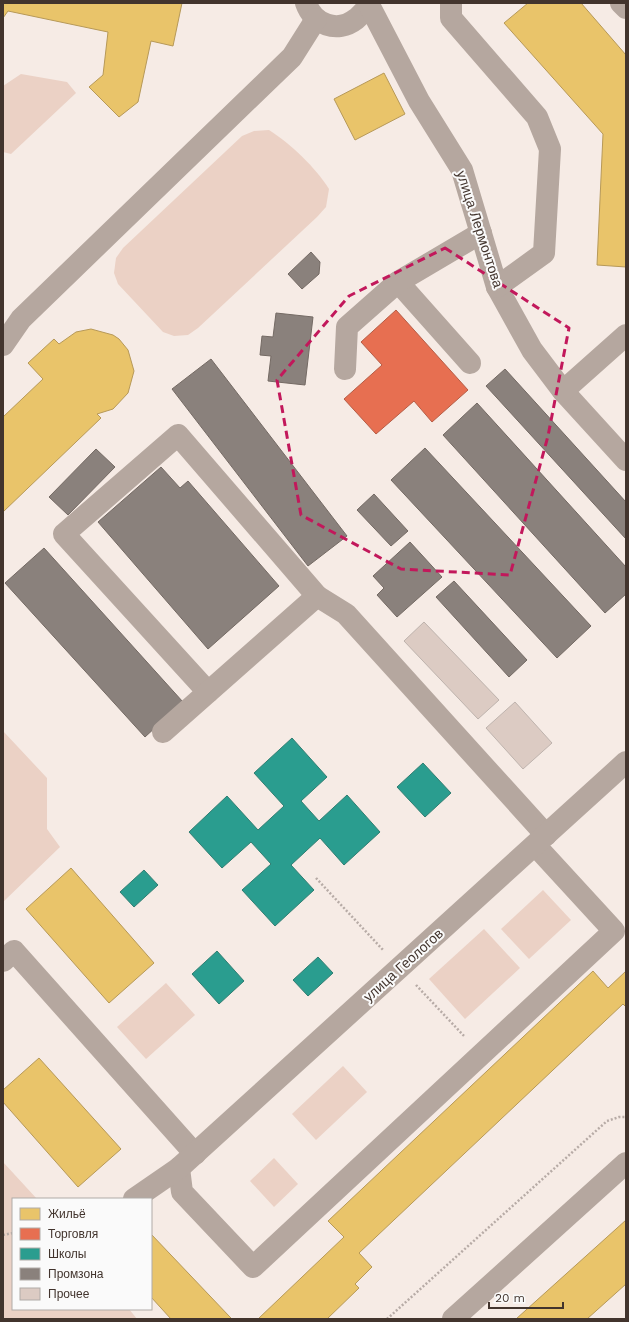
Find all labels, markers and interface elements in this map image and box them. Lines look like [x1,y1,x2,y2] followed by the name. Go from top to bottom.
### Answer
[453,168,507,290] street label: улица Лермонтова
[360,925,446,1005] street label: улица Геологов
[12,1198,152,1310] legend
[48,1207,86,1221] text: Жильё
[48,1227,98,1241] text: Торговля
[48,1247,86,1261] text: Школы
[48,1267,104,1281] text: Промзона
[489,1284,563,1310] scale bar
[48,1287,90,1301] text: Прочее
[495,1291,525,1305] text: 20 m

